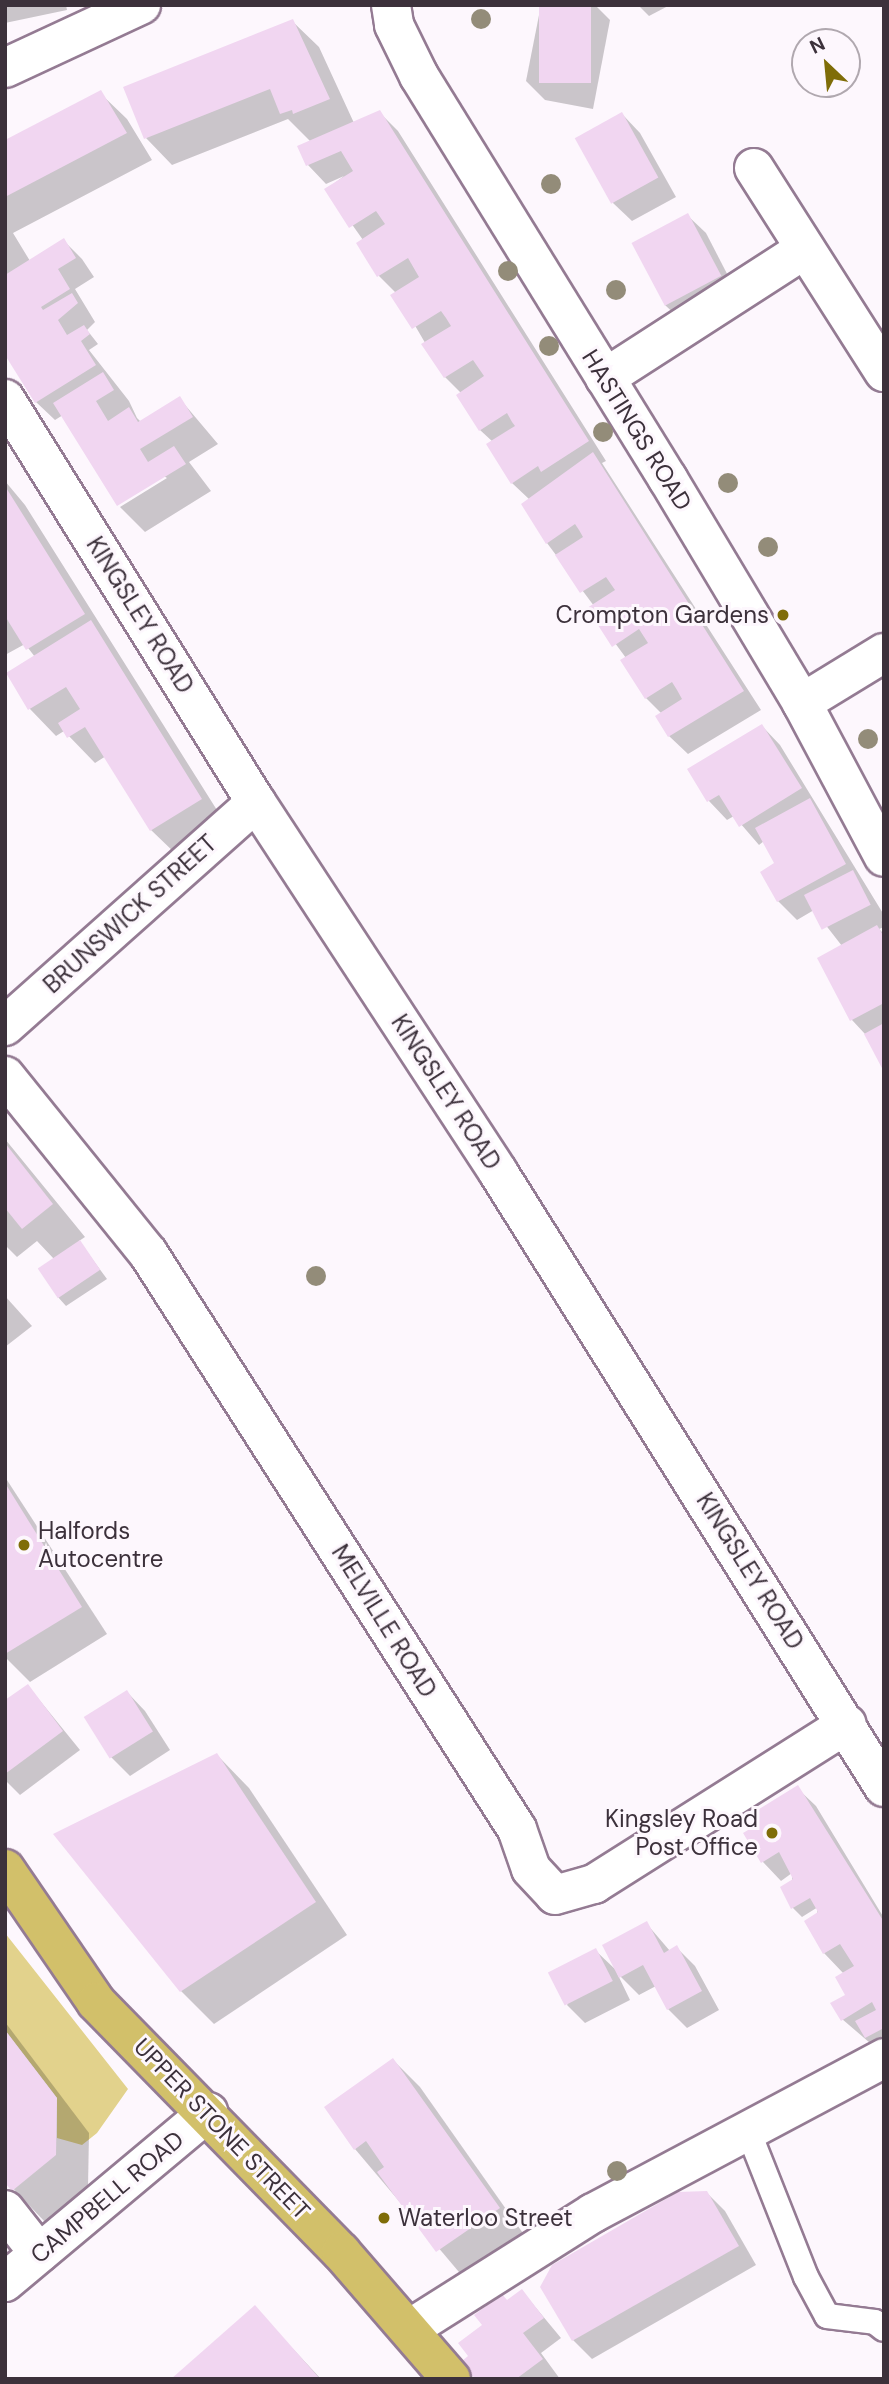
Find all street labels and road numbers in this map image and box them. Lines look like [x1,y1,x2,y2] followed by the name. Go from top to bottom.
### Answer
[576,344,698,516] street label: HASTINGS ROAD
[80,532,200,698] street label: KINGSLEY ROAD
[38,829,222,999] street label: BRUNSWICK STREET
[385,1009,507,1175] street label: KINGSLEY ROAD
[690,1488,810,1654] street label: KINGSLEY ROAD
[326,1539,442,1703] street label: MELVILLE ROAD
[128,2032,316,2226] street label: UPPER STONE STREET
[25,2125,189,2269] street label: CAMPBELL ROAD

